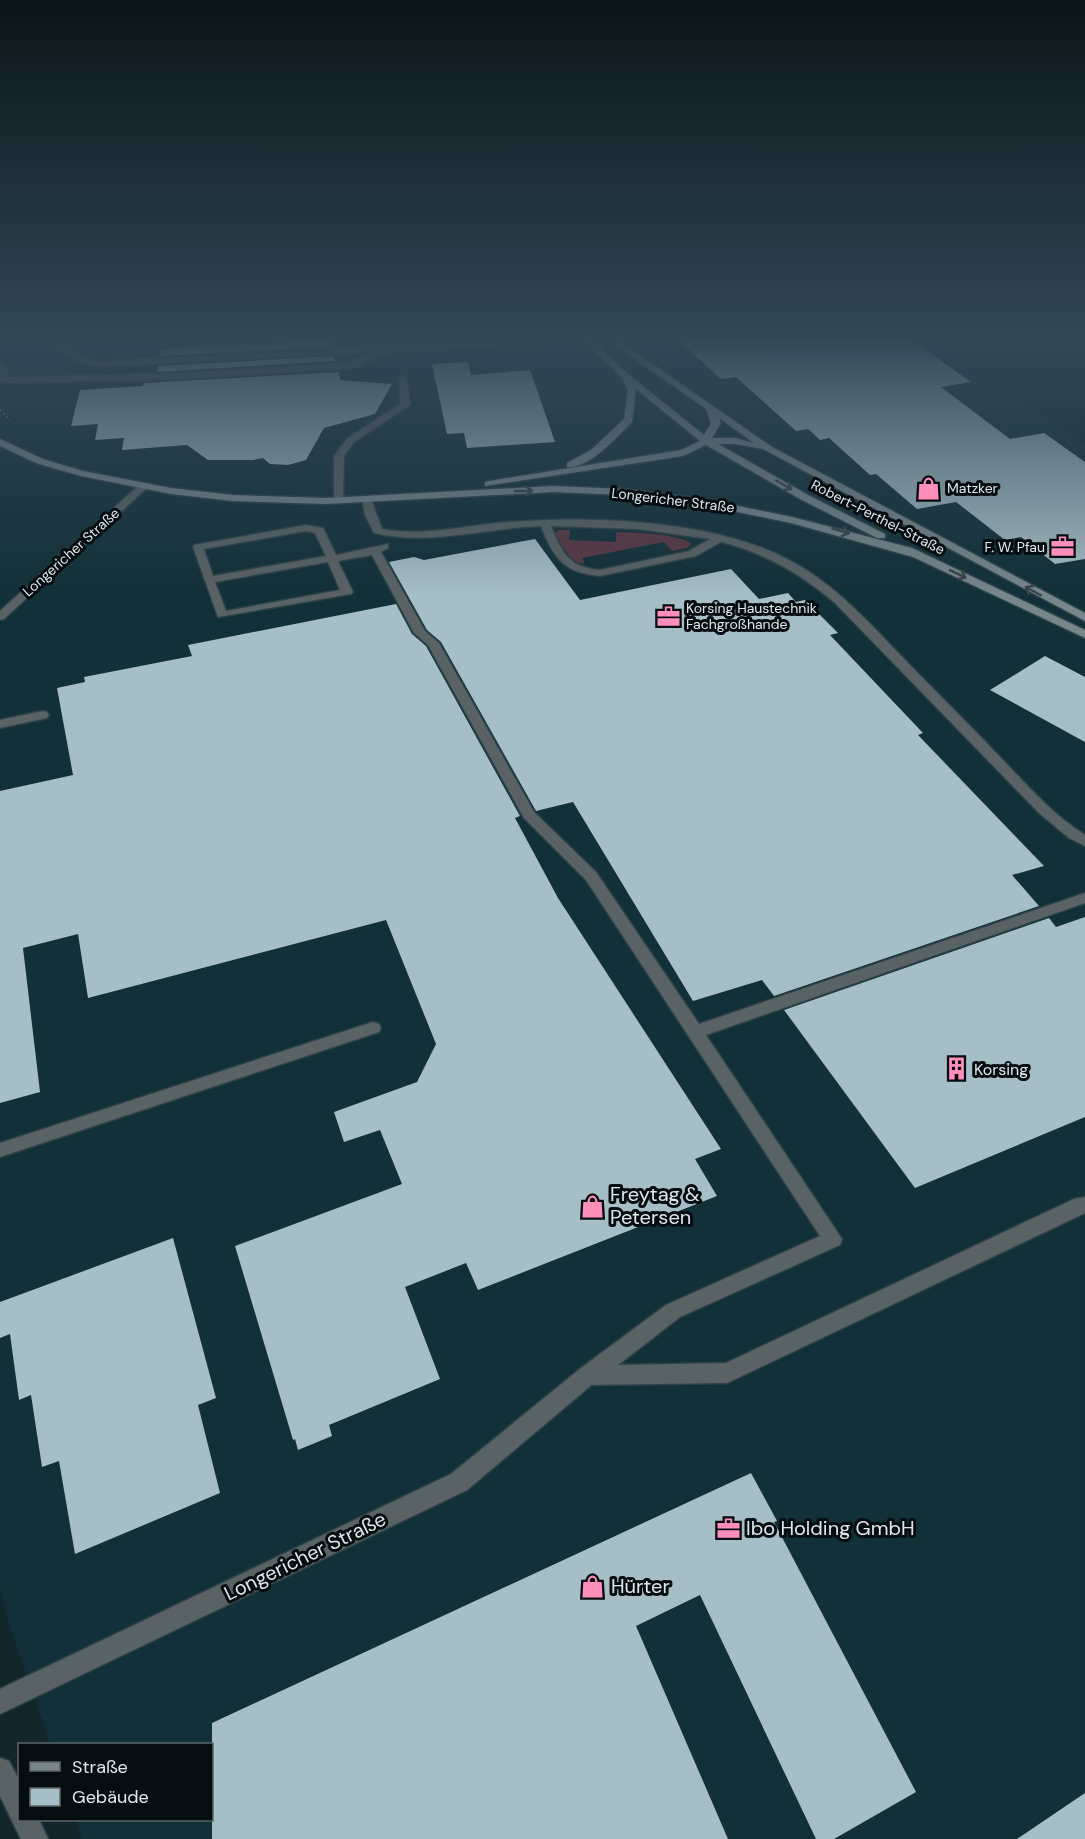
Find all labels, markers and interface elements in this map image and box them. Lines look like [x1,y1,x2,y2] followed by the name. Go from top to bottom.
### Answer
[808,475,948,559] street label: Robert-Perthel-Straße
[916,475,942,501] shop icon: Matzker
[947,479,998,497] place label: Matzker
[775,480,792,492] one-way arrow
[610,484,736,516] street label: Longericher Straße
[513,485,533,496] one-way arrow
[19,504,123,600] street label: Longericher Straße
[831,526,850,537] one-way arrow
[1050,534,1076,560] office icon: F. W. Pfau
[985,538,1045,556] place label: F. W. Pfau
[948,568,966,580] one-way arrow
[1025,585,1043,596] one-way arrow
[686,599,817,633] place label: Korsing Haustechnik Fachgroßhande
[655,603,681,629] office icon: Korsing Haustechnik Fachgroßhande
[943,1056,969,1082] building icon: Korsing
[974,1059,1028,1080] place label: Korsing
[610,1181,700,1230] place label: Freytag & Petersen
[579,1193,605,1219] shop icon: Freytag & Petersen
[220,1506,390,1606] street label: Longericher Straße
[715,1515,741,1541] office icon: Ibo Holding GmbH
[746,1515,915,1541] place label: Ibo Holding GmbH
[580,1573,606,1599] shop icon: Hürter
[611,1573,670,1599] place label: Hürter
[18,1743,213,1821] legend
[72,1755,128,1779] text: Straße
[72,1785,149,1809] text: Gebäude

